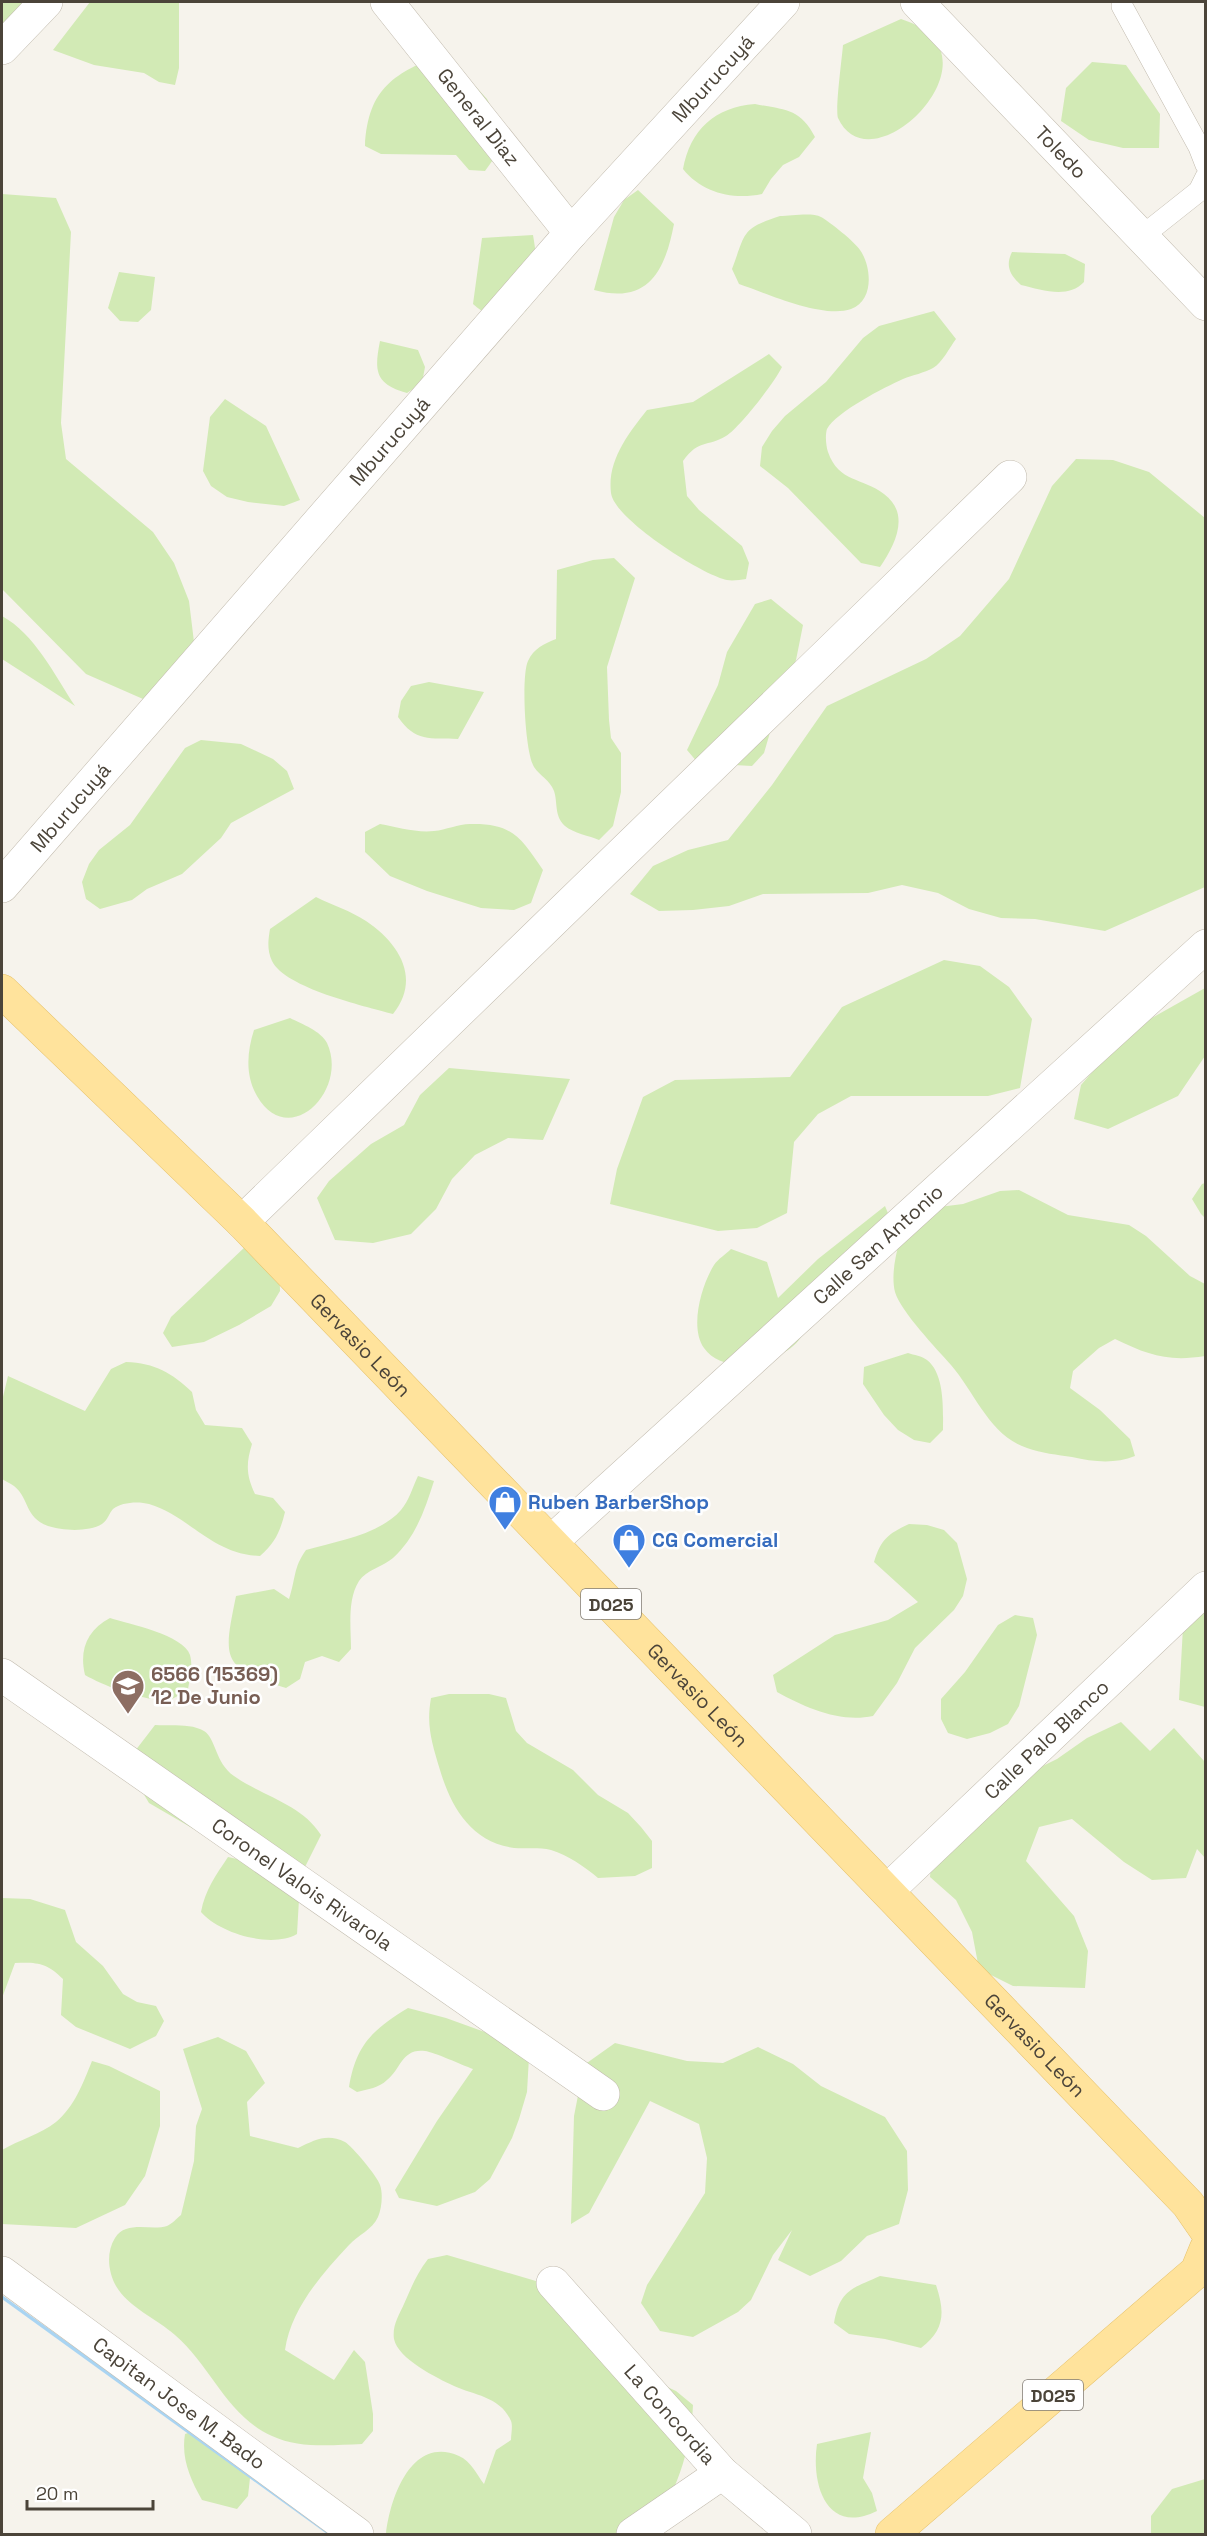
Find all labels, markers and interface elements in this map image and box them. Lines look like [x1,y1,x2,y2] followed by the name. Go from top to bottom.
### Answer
[666,29,760,128] street label: Mburucuyá
[432,63,526,171] street label: General Diaz
[1029,120,1092,184] street label: Toledo
[344,391,436,491] street label: Mburucuyá
[24,758,116,858] street label: Mburucuyá
[807,1179,949,1310] street label: Calle San Antonio
[304,1288,417,1403] street label: Gervasio León
[487,1484,523,1531] shop icon: Ruben BarberShop
[528,1489,709,1515] place label: Ruben BarberShop
[611,1522,647,1569] shop icon: CG Comercial
[652,1527,778,1553] place label: CG Comercial
[581,1589,641,1619] road number: D025
[642,1638,754,1753] street label: Gervasio León
[151,1661,278,1710] place label: 6566 (15369) 12 De Junio
[110,1668,146,1715] school or university icon: 6566 (15369) 12 De Junio
[978,1674,1115,1805] street label: Calle Palo Blanco
[207,1812,398,1957] street label: Coronel Valois Rivarola
[979,1988,1091,2103] street label: Gervasio León
[88,2331,271,2475] street label: Capitan Jose M. Bado
[618,2359,722,2470] street label: La Concordia
[1023,2380,1083,2410] road number: D025
[27,2473,153,2511] scale bar
[36,2482,79,2505] text: 20 m

